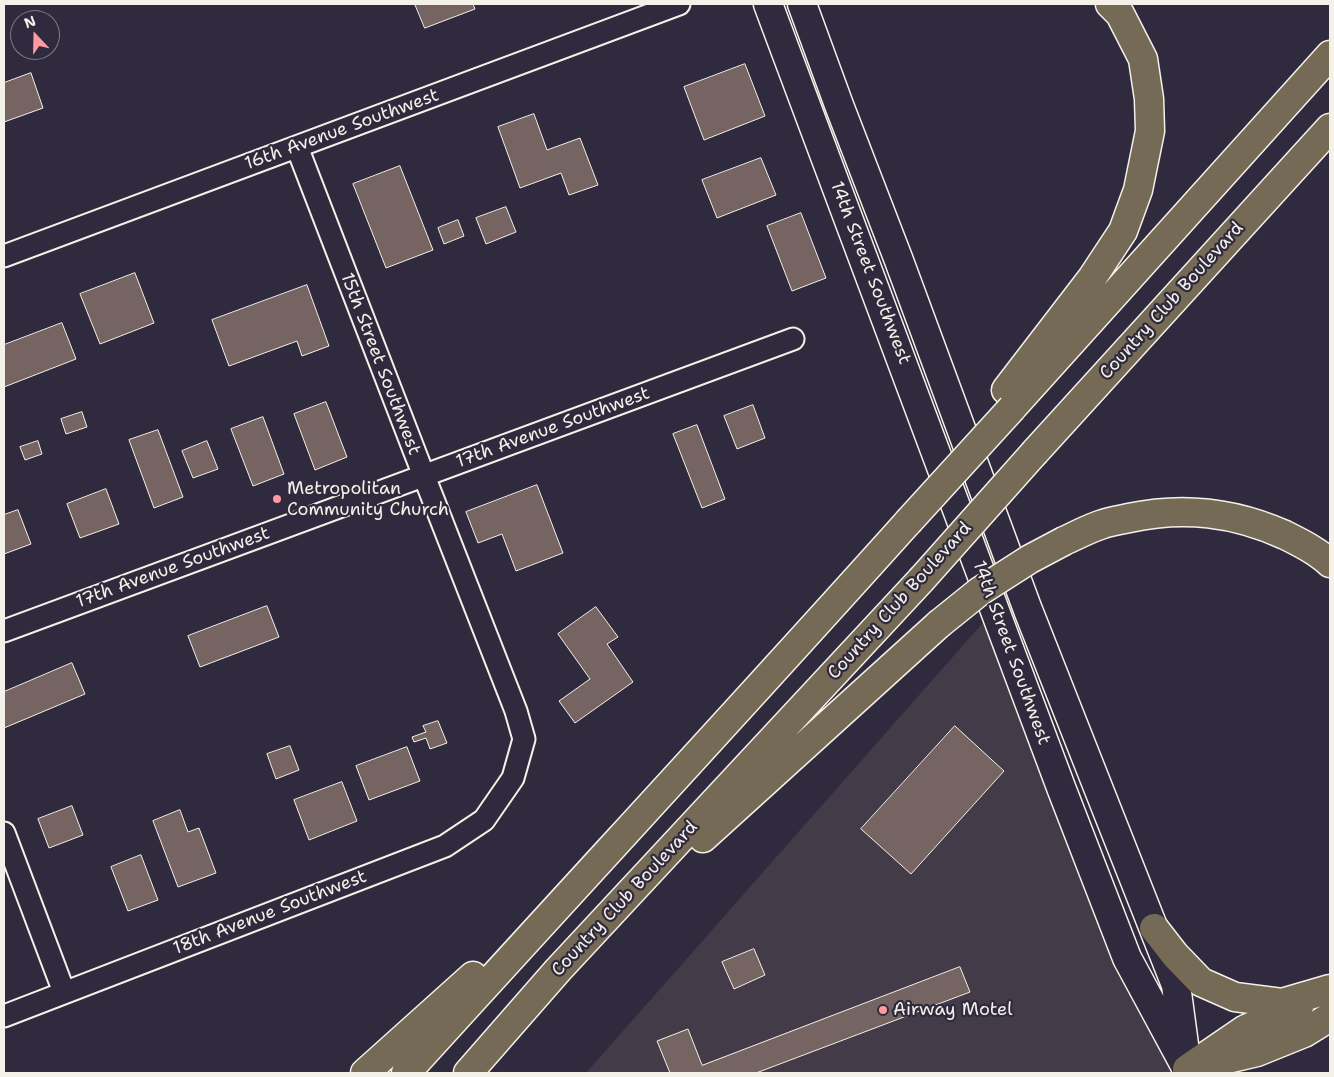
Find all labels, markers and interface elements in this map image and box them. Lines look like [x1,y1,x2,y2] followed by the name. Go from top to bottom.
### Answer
[10,10,60,60] north arrow
[22,12,38,32] text: N
[242,85,442,175] street label: 16th Avenue Southwest
[825,178,915,368] street label: 14th Street Southwest
[1096,218,1248,384] street label: Country Club Boulevard
[335,270,425,458] street label: 15th Street Southwest
[453,383,653,473] street label: 17th Avenue Southwest
[287,478,449,520] place label: Metropolitan Community Church
[271,493,283,505] marker: Metropolitan Community Church
[824,518,976,684] street label: Country Club Boulevard
[73,523,273,613] street label: 17th Avenue Southwest
[968,558,1054,748] street label: 14th Street Southwest
[547,817,703,981] street label: Country Club Boulevard
[170,866,370,960] street label: 18th Avenue Southwest
[893,999,1013,1021] place label: Airway Motel
[877,1004,889,1016] marker: Airway Motel

